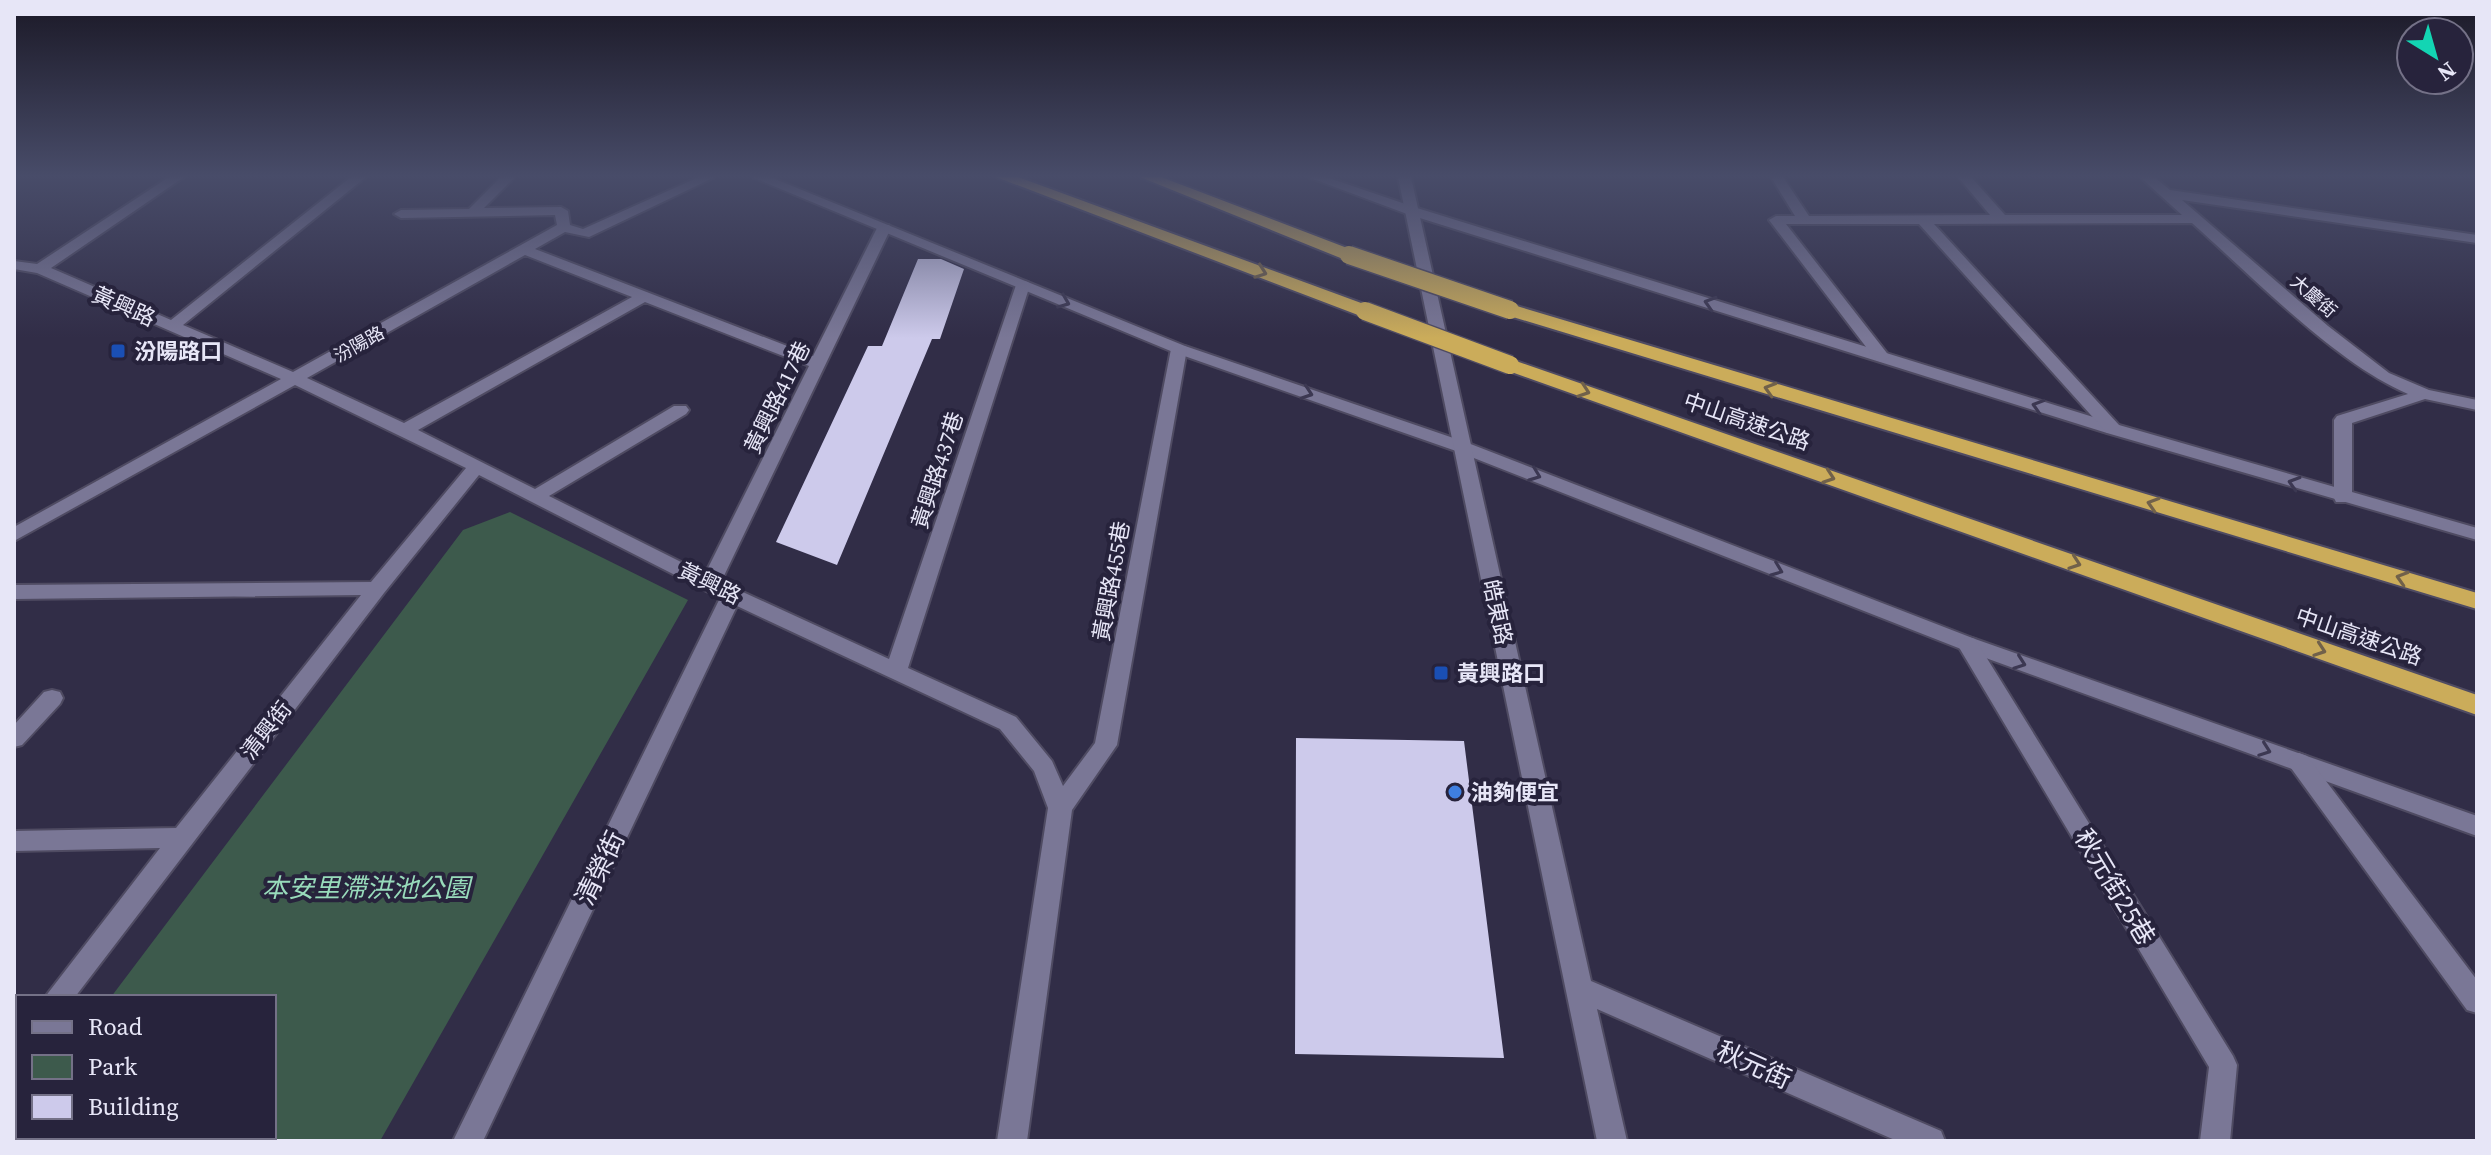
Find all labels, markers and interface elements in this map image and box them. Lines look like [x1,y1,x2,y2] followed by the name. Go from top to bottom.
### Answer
[2395,16,2475,96] north arrow
[2432,55,2462,89] text: N
[1253,262,1267,279] one-way arrow
[2285,269,2343,323] street label: 大慶街
[88,279,160,333] street label: 黃興路
[1056,292,1070,308] one-way arrow
[1703,297,1717,313] one-way arrow
[329,320,389,368] street label: 汾陽路
[134,336,222,366] place label: 汾陽路口
[737,336,817,458] street label: 黃興路417巷
[109,342,127,360] marker: 汾陽路口
[1576,381,1590,398] one-way arrow
[1764,382,1778,398] one-way arrow
[1300,383,1314,400] one-way arrow
[1680,385,1814,457] street label: 中山高速公路
[2032,399,2046,415] one-way arrow
[904,408,970,532] street label: 黃興路437巷
[1527,465,1541,482] one-way arrow
[1821,468,1835,484] one-way arrow
[2288,476,2301,492] one-way arrow
[2147,497,2161,513] one-way arrow
[1086,519,1136,643] street label: 黃興路455巷
[2067,554,2081,570] one-way arrow
[674,555,746,611] street label: 黃興路
[1769,560,1783,577] one-way arrow
[2396,571,2410,587] one-way arrow
[1476,577,1520,647] street label: 皓東路
[2292,600,2426,672] street label: 中山高速公路
[2312,640,2326,656] one-way arrow
[2012,653,2026,670] one-way arrow
[1457,658,1545,688] place label: 黃興路口
[1432,664,1450,682] marker: 黃興路口
[234,695,298,765] street label: 清興街
[2257,741,2271,757] one-way arrow
[1471,777,1559,807] place label: 油夠便宜
[1446,783,1464,801] marker: 油夠便宜
[2066,822,2164,952] street label: 秋元街25巷
[567,825,633,911] street label: 清榮街
[262,870,474,906] park label: 本安里滯洪池公園
[16,995,276,1139] legend
[88,1010,143,1043] text: Road
[1711,1033,1797,1097] street label: 秋元街
[88,1050,138,1083] text: Park
[88,1090,179,1123] text: Building

